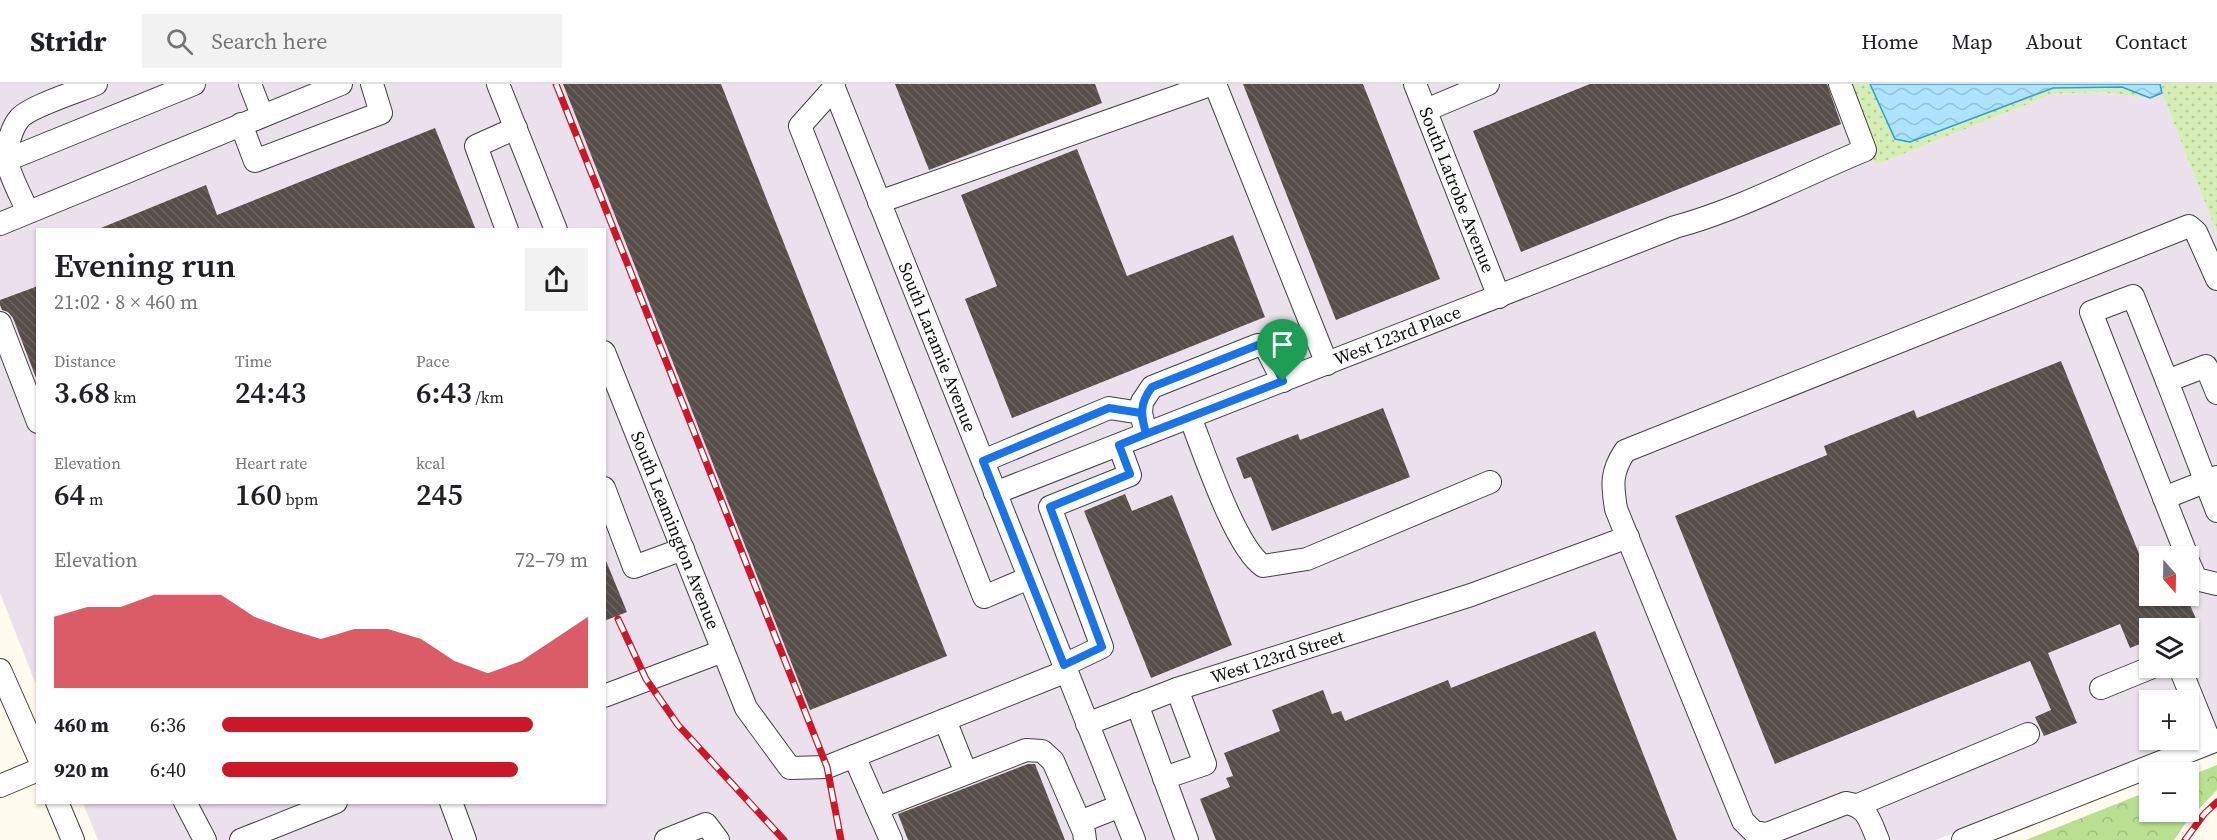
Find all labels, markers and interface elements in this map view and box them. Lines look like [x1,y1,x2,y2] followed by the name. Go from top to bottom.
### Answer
[142,14,562,68] search box
[30,22,106,60] text: Stridr
[163,25,196,58] icon: search
[211,26,327,56] text: Search here
[1861,27,1919,56] text: Home
[1952,27,1993,56] text: Map
[2026,27,2082,56] text: About
[2115,27,2187,56] text: Contact
[1413,103,1501,276] street label: South Latrobe Avenue
[54,243,236,288] text: Evening run
[525,248,588,311] button: share
[893,258,983,436] street label: South Laramie Avenue
[54,288,198,316] text: 21:02 · 8 × 460 m
[1330,299,1465,371] street label: West 123rd Place
[1257,319,1308,381] pin
[1266,328,1299,361] icon: arrive
[54,350,116,372] text: Distance
[235,350,272,372] text: Time
[416,350,450,372] text: Pace
[54,372,110,413] text: 3.68
[235,372,306,413] text: 24:43
[416,372,472,413] text: 6:43
[110,386,137,408] text: km
[472,386,504,408] text: /km
[625,428,726,633] street label: South Leamington Avenue
[54,452,121,474] text: Elevation
[235,452,307,474] text: Heart rate
[416,452,445,474] text: kcal
[54,474,85,515] text: 64
[235,474,282,515] text: 160
[416,474,463,515] text: 245
[85,488,103,510] text: m
[282,488,318,510] text: bpm
[54,546,138,574] text: Elevation
[515,546,588,574] text: 72–79 m
[2139,546,2199,606] north arrow
[2139,546,2199,822] map controls
[2139,618,2199,678] button: layers
[1207,623,1347,689] street label: West 123rd Street
[2139,690,2199,750] button: +
[54,711,109,739] text: 460 m
[150,711,186,739] text: 6:36
[54,756,109,784] text: 920 m
[150,756,186,784] text: 6:40
[2139,762,2199,822] button: −

